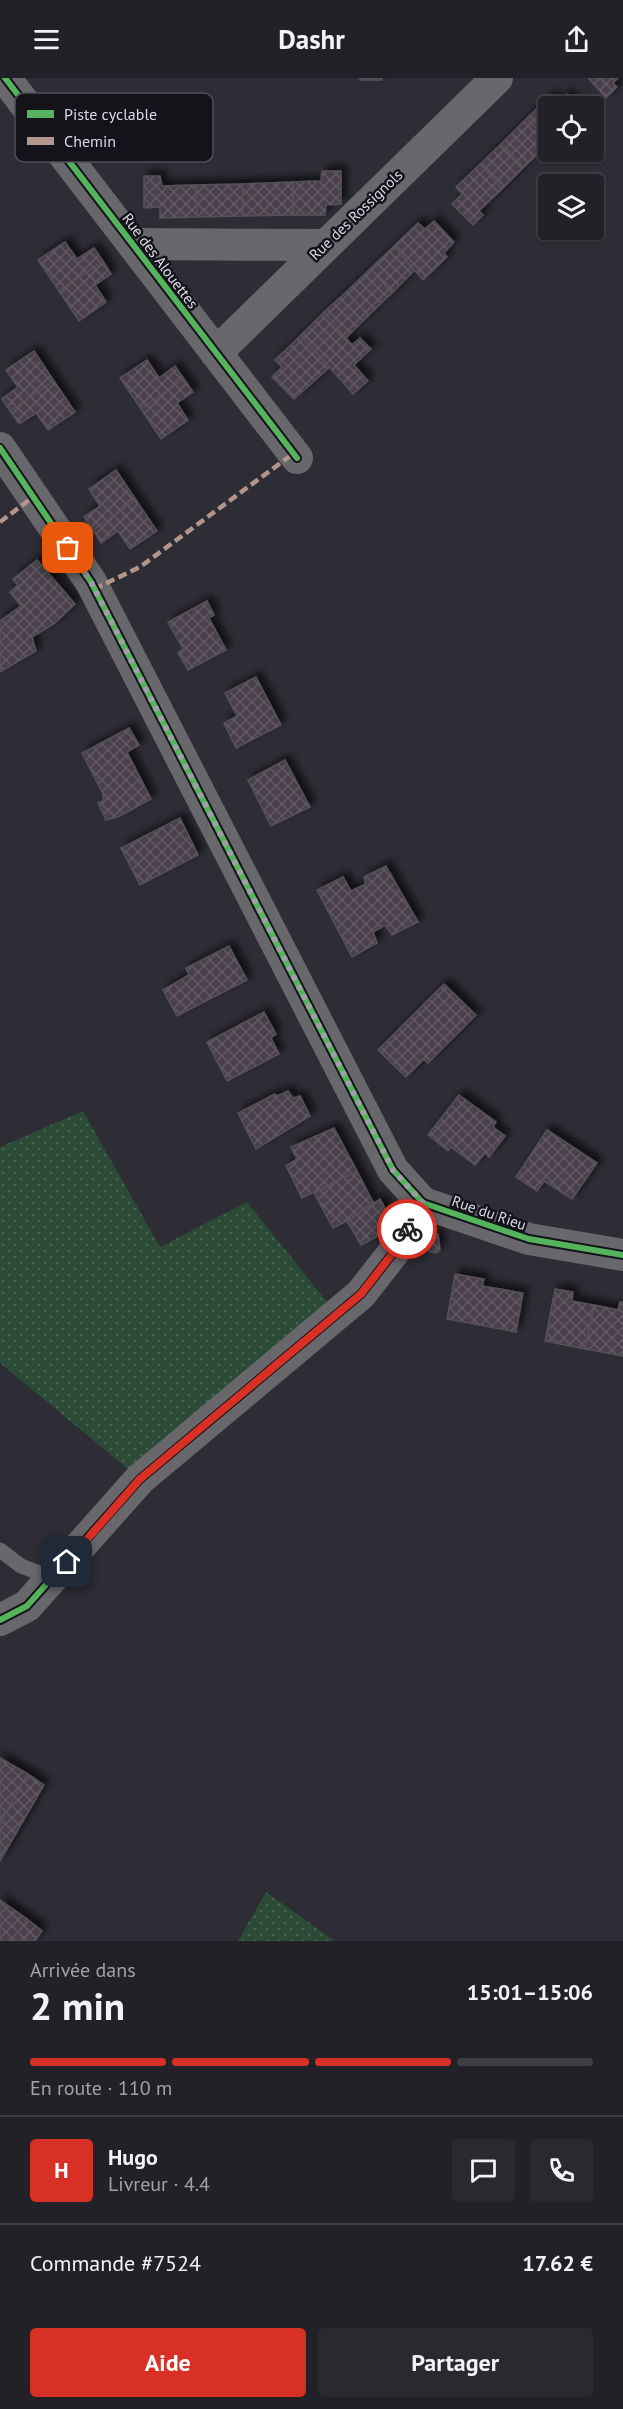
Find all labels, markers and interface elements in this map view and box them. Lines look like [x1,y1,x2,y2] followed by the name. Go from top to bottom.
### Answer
[278,22,345,56] text: Dashr
[30,23,63,56] icon: menu
[560,23,593,56] icon: share
[15,93,213,162] legend
[538,96,604,240] map controls
[538,96,604,162] button: locate
[64,104,157,124] text: Piste cyclable
[64,131,116,151] text: Chemin
[305,165,406,264] street label: Rue des Rossignols
[538,174,604,240] button: layers
[118,209,203,312] street label: Rue des Alouettes
[42,522,93,573] pin
[51,531,84,564] icon: bag
[450,1191,529,1234] street label: Rue du Rieu
[377,1199,437,1259] courier
[391,1213,424,1246] icon: bike
[41,1536,92,1587] pin
[50,1545,83,1578] icon: home
[30,1957,136,1983] text: Arrivée dans
[467,1978,593,2006] text: 15:01–15:06
[30,1980,125,2031] text: 2 min
[30,2075,172,2101] text: En route · 110 m
[452,2139,515,2202] button: chat
[530,2139,593,2202] button: phone
[108,2143,158,2171] text: Hugo
[54,2156,69,2184] text: H
[108,2171,210,2197] text: Livreur · 4.4
[30,2249,201,2277] text: Commande #7524
[522,2249,593,2277] text: 17.62 €
[30,2328,306,2397] button: Aide
[318,2328,593,2397] button: Partager

